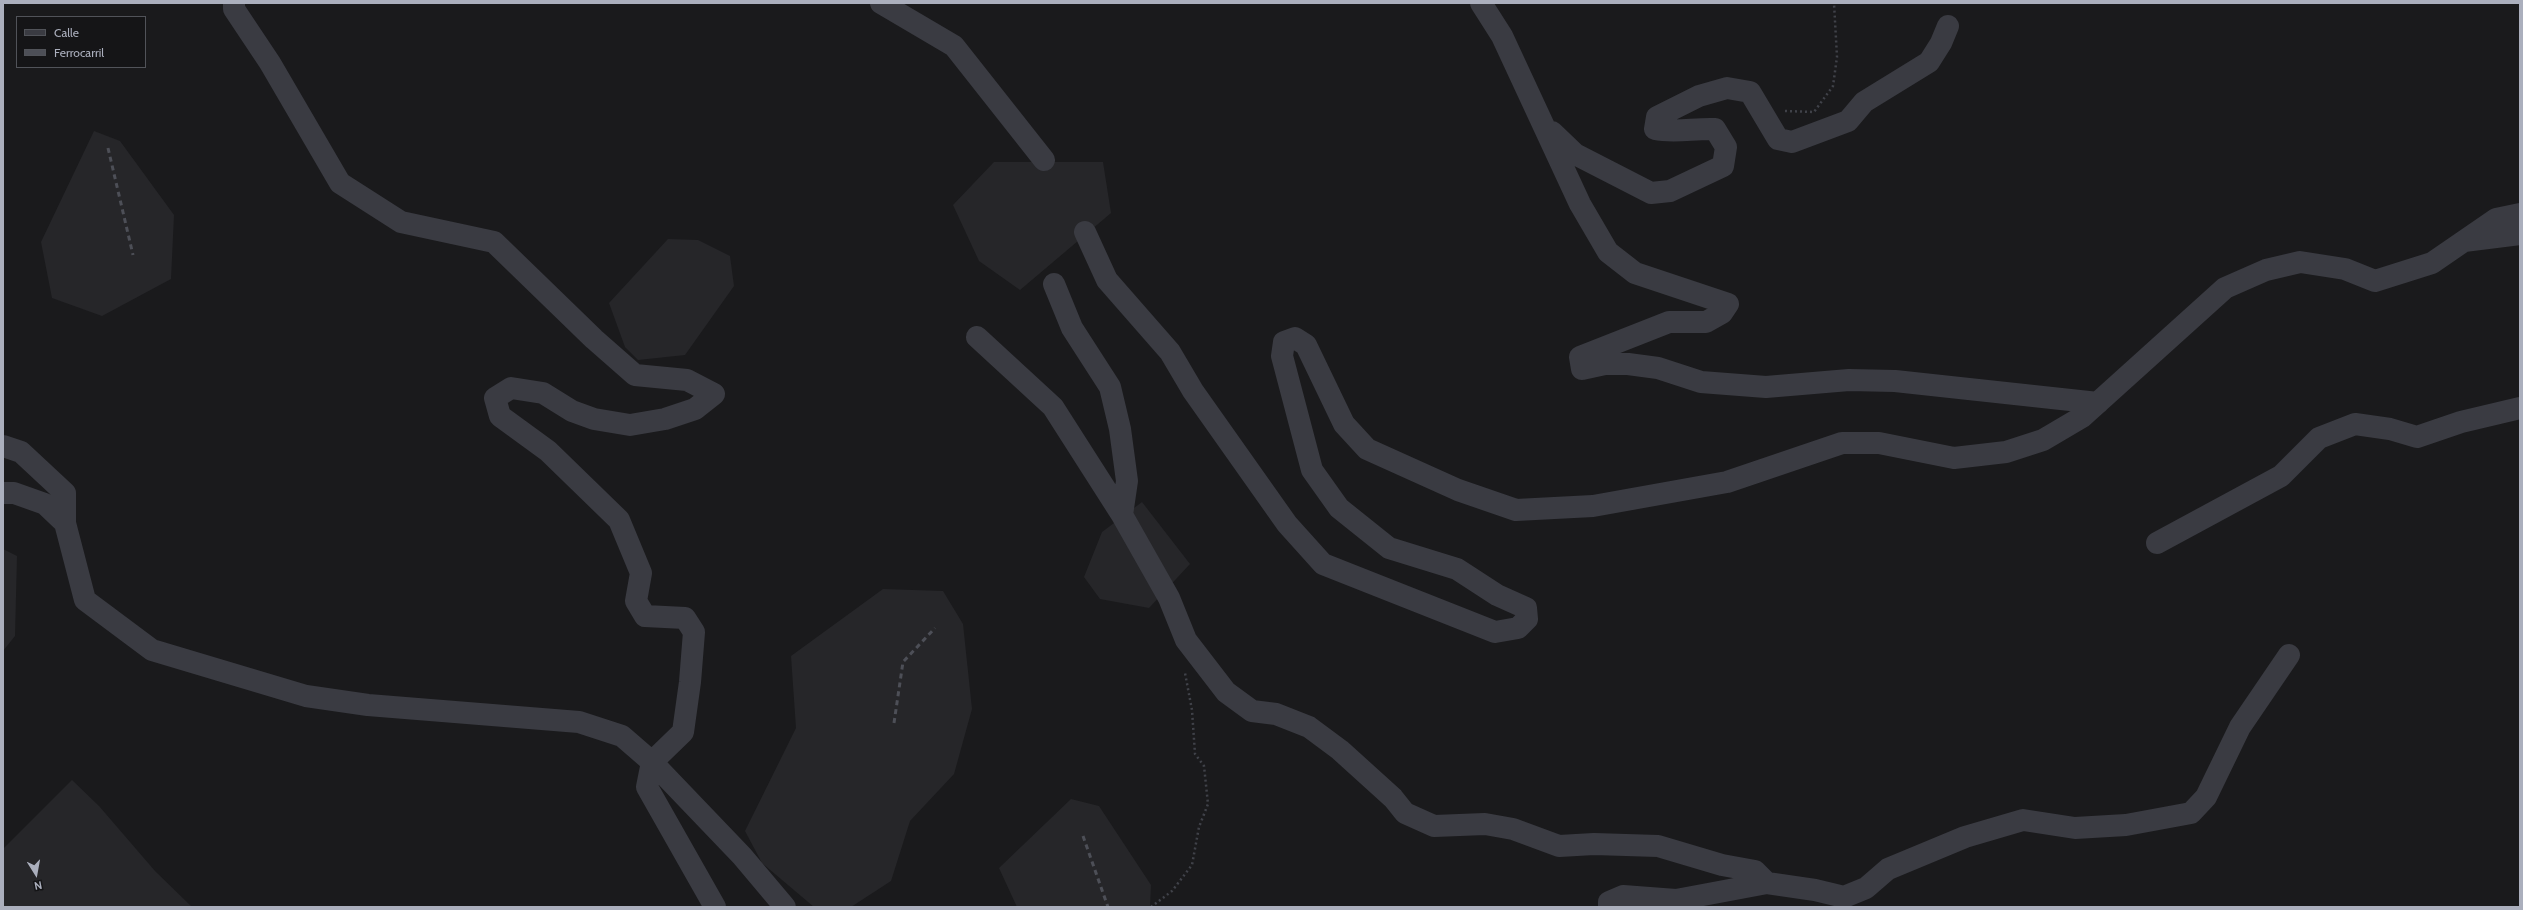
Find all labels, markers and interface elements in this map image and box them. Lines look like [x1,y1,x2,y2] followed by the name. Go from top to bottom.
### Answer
[16,16,146,68] legend
[54,25,79,40] text: Calle
[54,45,104,60] text: Ferrocarril
[16,854,56,894] north arrow
[33,878,43,893] text: N

